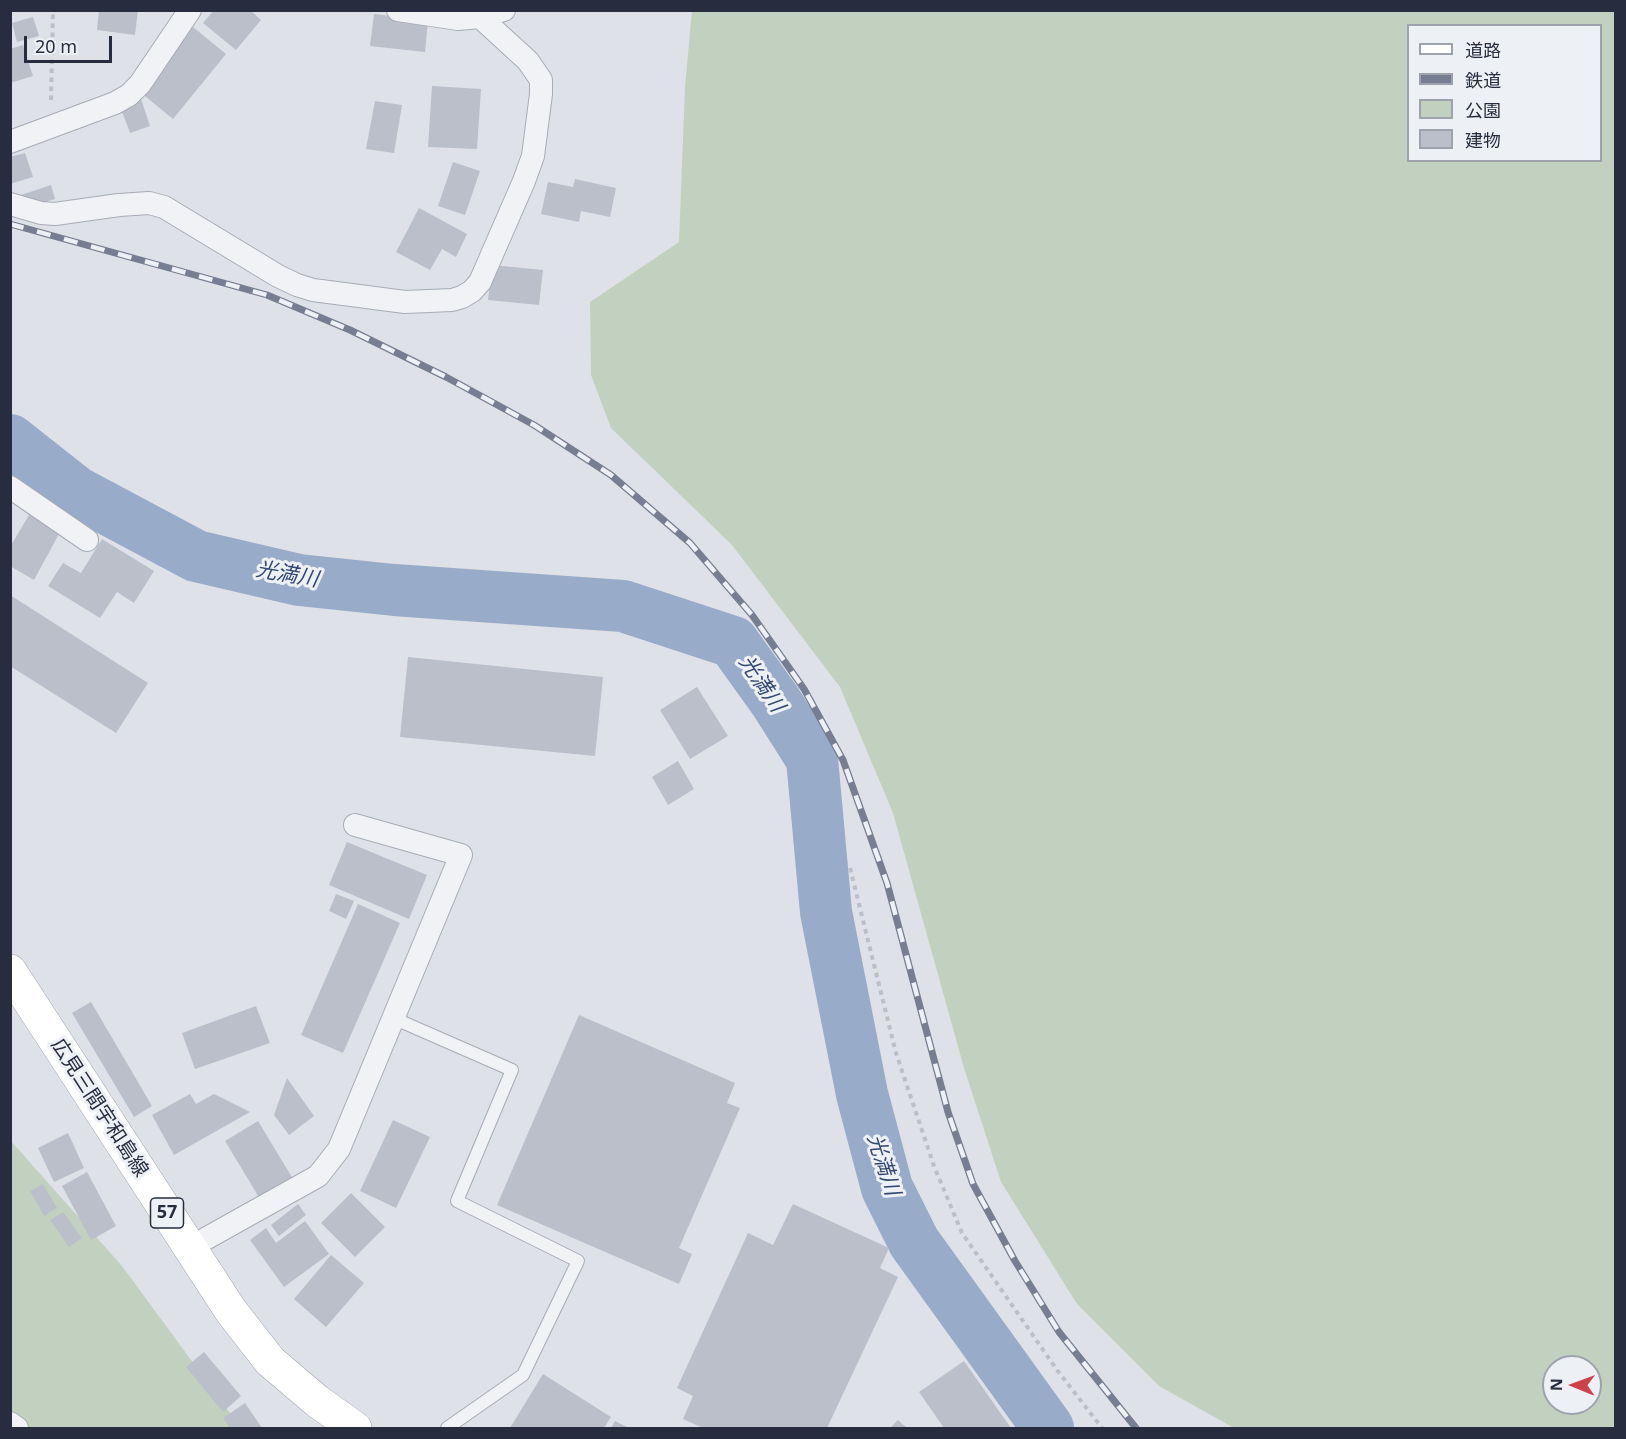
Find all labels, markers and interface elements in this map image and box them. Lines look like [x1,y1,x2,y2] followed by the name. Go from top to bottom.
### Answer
[27,24,116,62] scale bar
[1407,24,1602,162] legend
[35,34,77,58] text: 20 m
[1465,38,1501,62] text: 道路
[1465,68,1501,92] text: 鉄道
[1465,98,1501,122] text: 公園
[1465,128,1501,152] text: 建物
[254,557,320,593] water label: 光満川
[733,651,789,717] water label: 光満川
[45,1034,153,1182] street label: 広見三間宇和島線
[861,1131,905,1199] water label: 光満川
[150,1198,184,1228] road number: 57
[1542,1355,1602,1415] north arrow
[1545,1378,1567,1391] text: N

